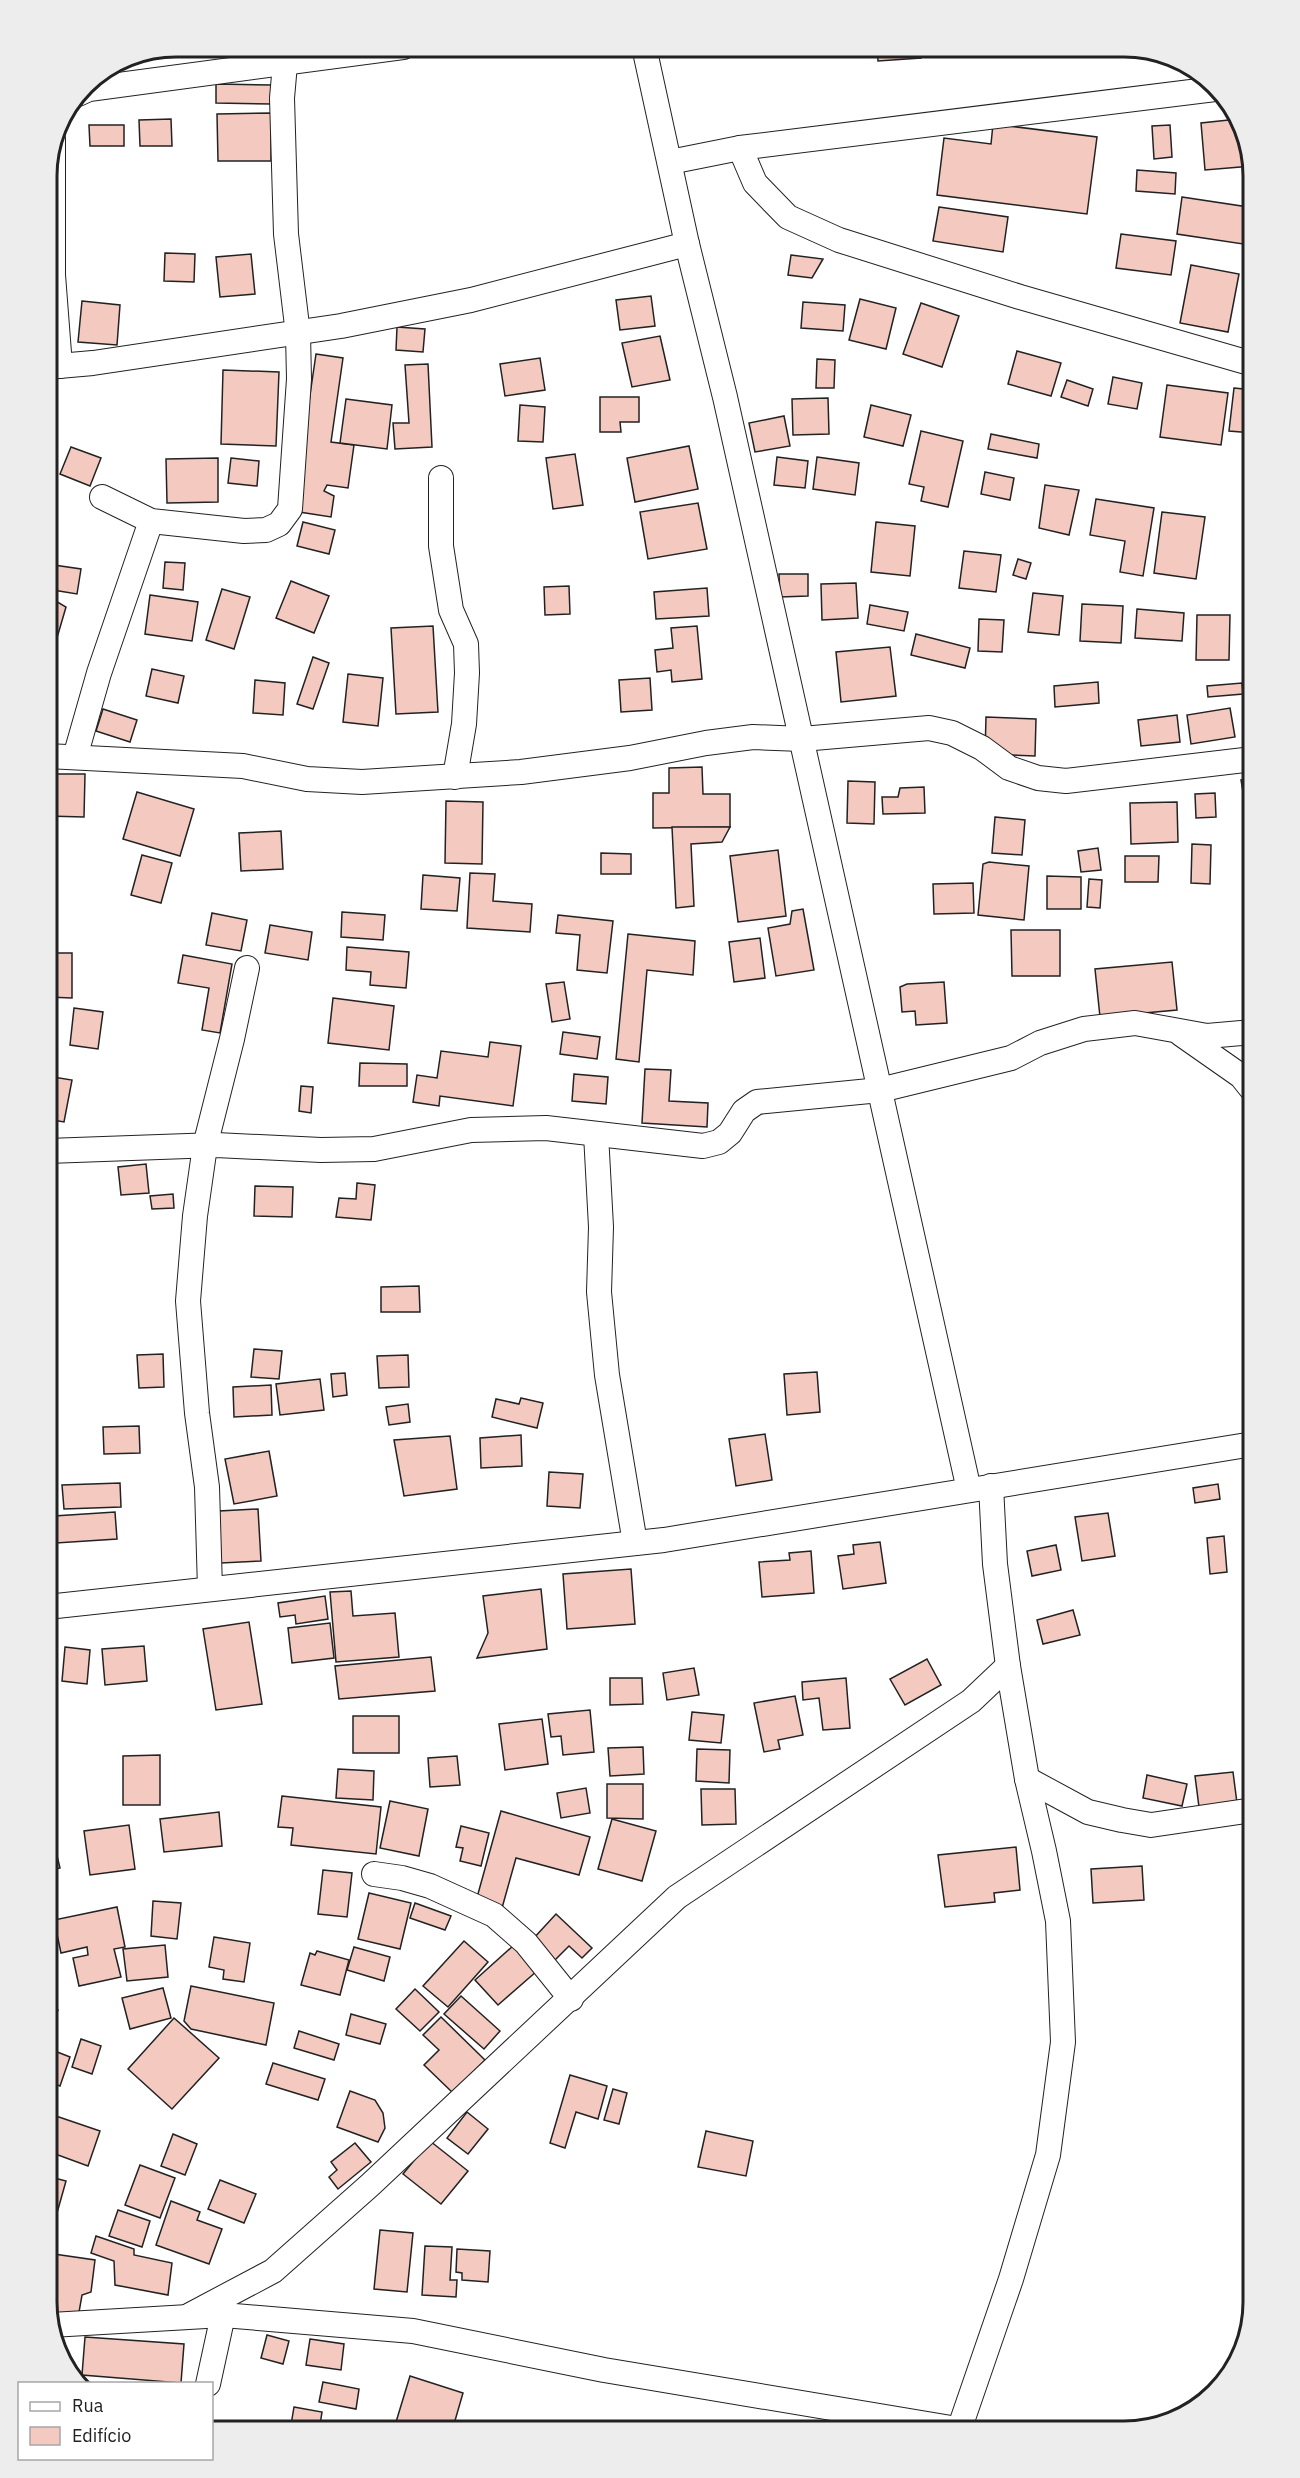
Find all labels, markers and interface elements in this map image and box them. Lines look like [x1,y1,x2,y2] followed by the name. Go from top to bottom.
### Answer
[18,2382,213,2460] legend
[72,2394,104,2417] text: Rua
[72,2424,131,2447] text: Edifício

